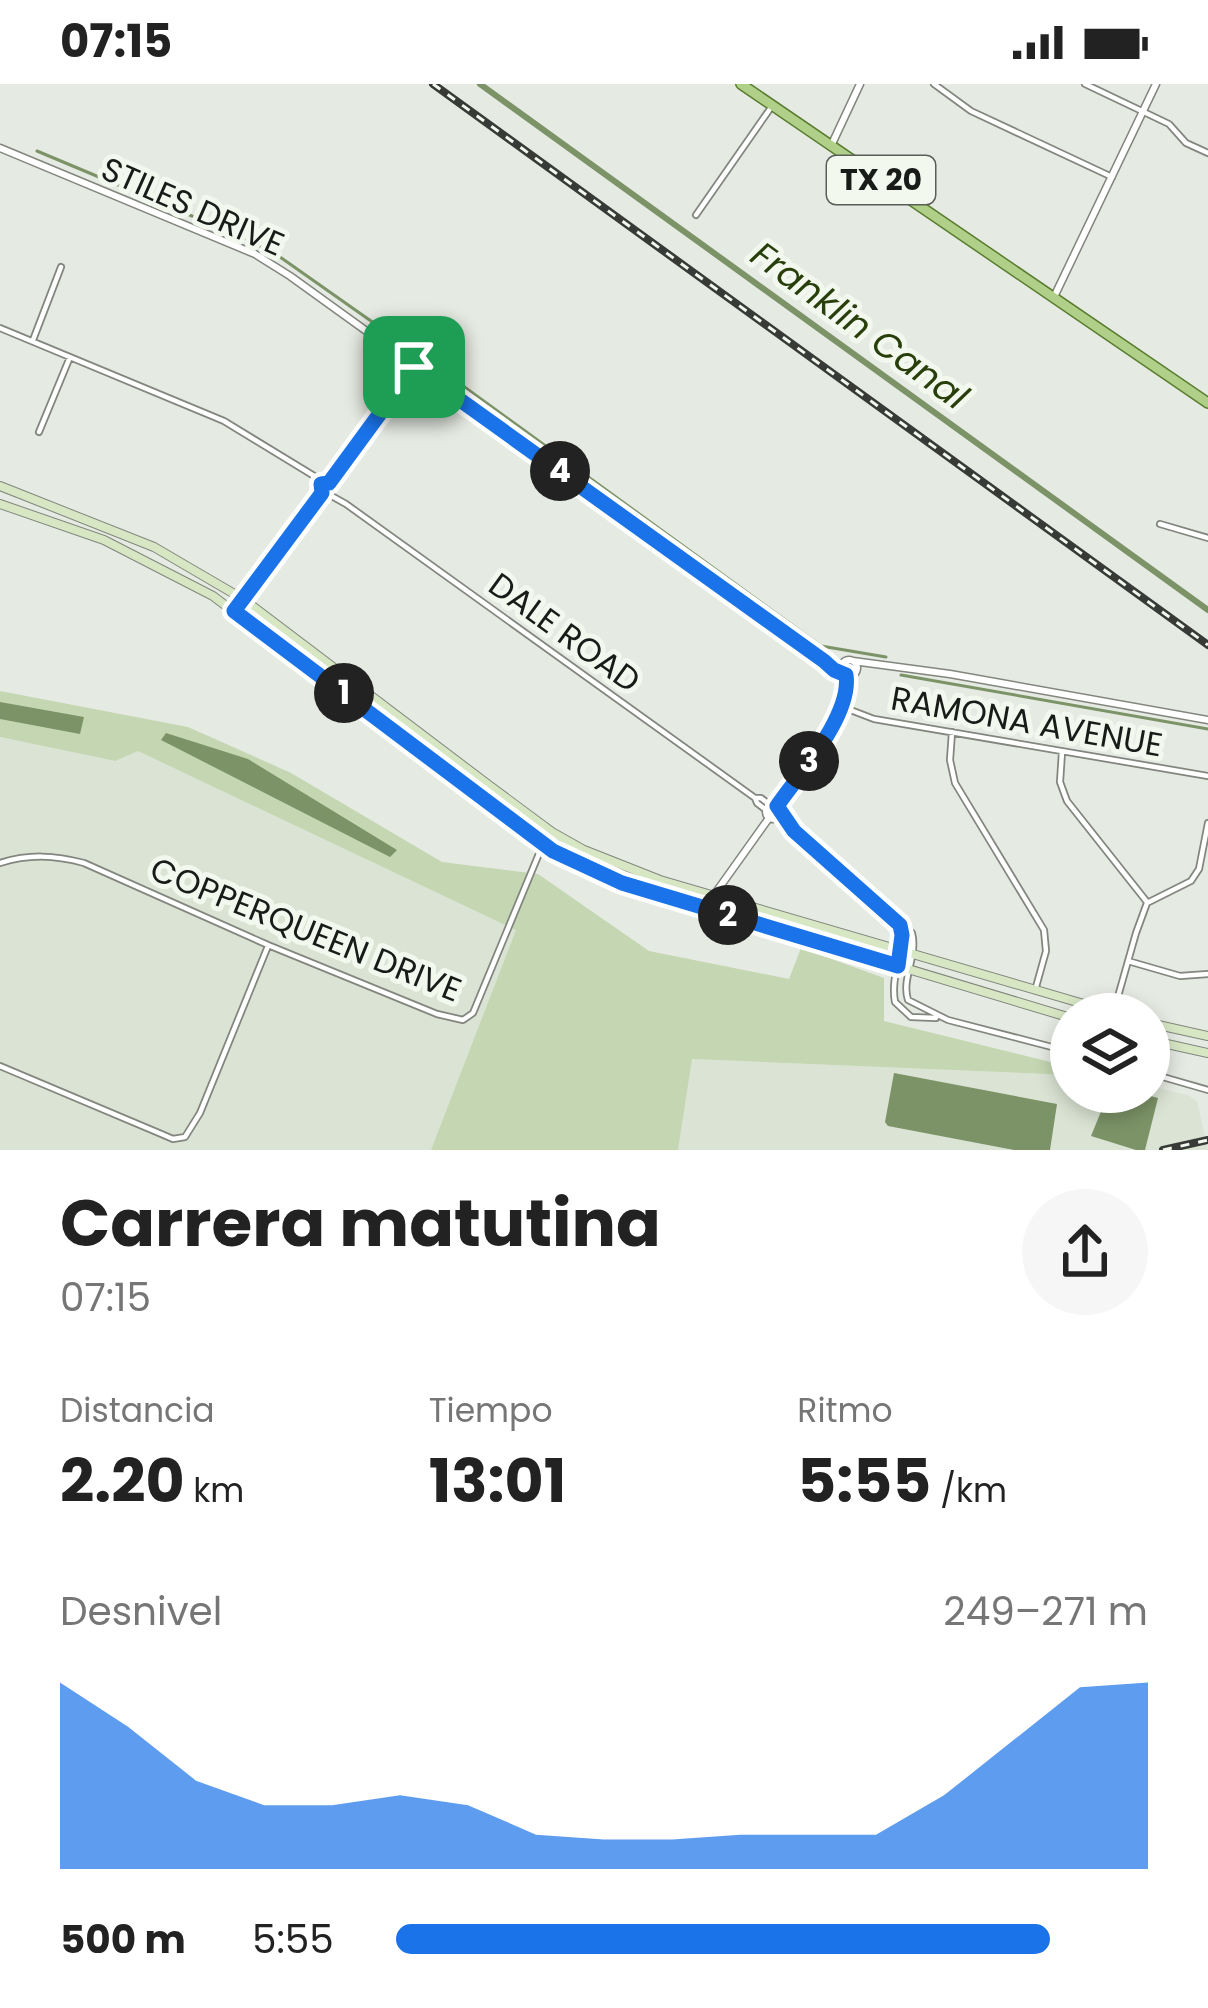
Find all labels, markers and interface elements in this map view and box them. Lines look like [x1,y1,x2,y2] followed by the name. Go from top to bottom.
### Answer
[60,10,172,73] text: 07:15
[94,145,292,268] street label: STILES DRIVE
[827,156,935,204] road number: TX 20
[741,229,979,422] water label: Franklin Canal
[363,316,465,418] pin
[381,334,447,400] icon: arrive
[530,441,590,501] pin: 4
[549,447,571,494] text: 4
[479,561,650,703] street label: DALE ROAD
[314,663,374,723] pin: 1
[338,669,350,716] text: 1
[888,674,1166,768] street label: RAMONA AVENUE
[779,731,839,791] pin: 3
[799,737,819,784] text: 3
[143,846,468,1013] street label: COPPERQUEEN DRIVE
[698,885,758,945] pin: 2
[719,891,737,938] text: 2
[1050,993,1170,1113] map controls
[1050,993,1170,1113] button: layers
[60,1177,661,1269] text: Carrera matutina
[1022,1189,1148,1315] button: share
[60,1270,151,1325] text: 07:15
[60,1387,215,1434] text: Distancia
[429,1387,553,1434] text: Tiempo
[797,1387,893,1434] text: Ritmo
[60,1439,185,1523] text: 2.20
[429,1439,566,1523] text: 13:01
[797,1439,931,1523] text: 5:55
[185,1467,244,1514] text: km
[931,1467,1007,1514] text: /km
[60,1584,222,1639] text: Desnivel
[943,1584,1148,1639] text: 249–271 m
[60,1912,186,1967] text: 500 m
[252,1912,334,1967] text: 5:55

